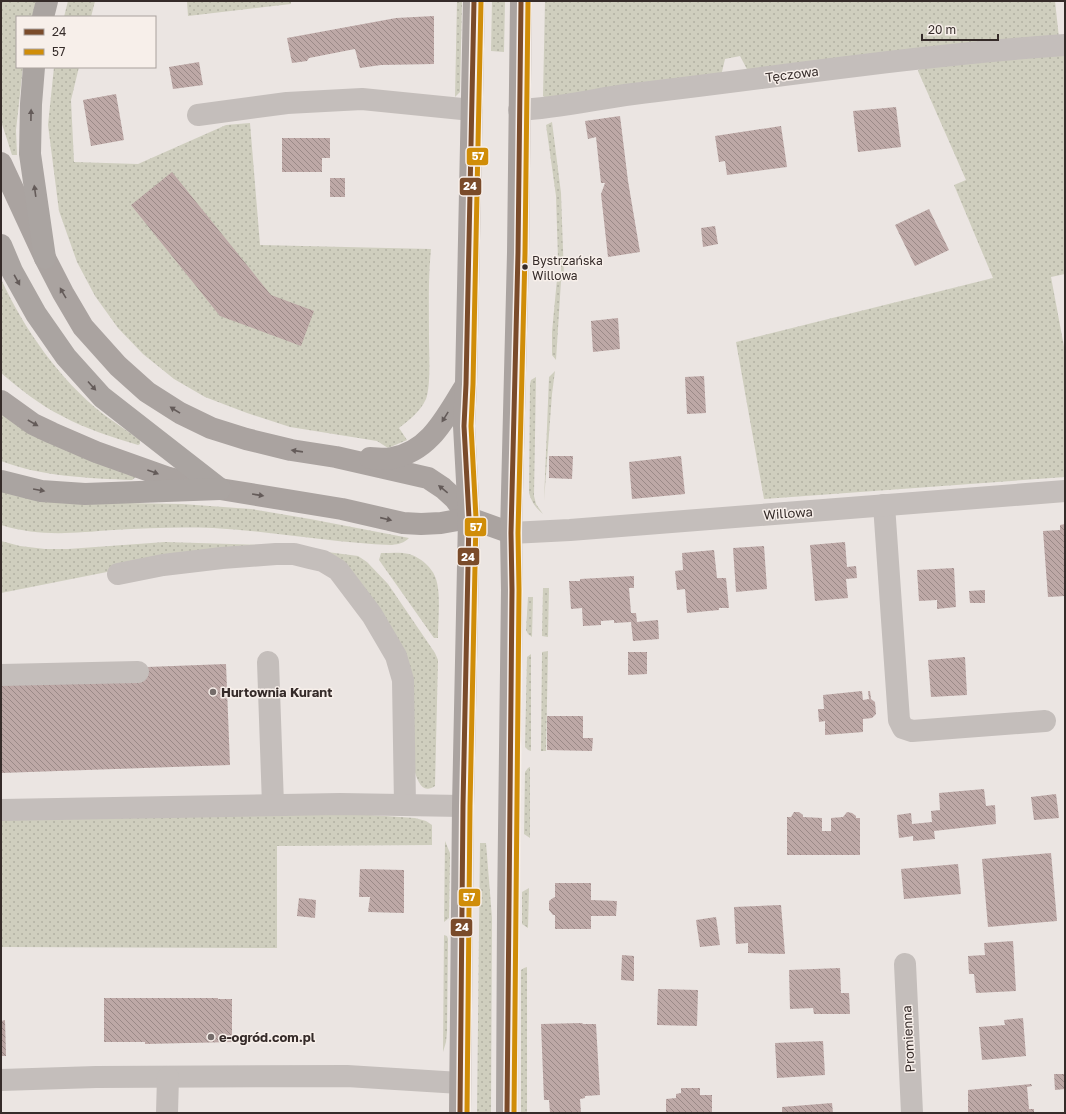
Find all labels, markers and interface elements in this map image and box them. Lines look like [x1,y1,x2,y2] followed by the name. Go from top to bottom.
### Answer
[16,16,156,68] legend
[922,16,998,42] scale bar
[928,22,956,37] text: 20 m
[52,24,66,39] text: 24
[52,44,65,59] text: 57
[765,63,819,85] street label: Tęczowa
[27,109,34,121] one-way arrow
[466,147,489,166] line badge: 57
[472,149,484,162] text: 57
[459,177,482,196] line badge: 24
[463,179,477,192] text: 24
[32,185,38,198] one-way arrow
[532,253,603,283] place label: Bystrzańska Willowa
[520,262,530,272] marker: Bystrzańska Willowa
[14,274,21,286] one-way arrow
[60,287,67,299] one-way arrow
[88,381,97,391] one-way arrow
[169,406,181,413] one-way arrow
[442,411,449,423] one-way arrow
[27,420,39,427] one-way arrow
[291,448,304,454] one-way arrow
[148,470,160,476] one-way arrow
[438,485,449,493] one-way arrow
[33,487,45,493] one-way arrow
[252,492,264,498] one-way arrow
[763,503,813,523] street label: Willowa
[380,516,392,522] one-way arrow
[464,517,487,537] line badge: 57
[470,520,482,533] text: 57
[457,547,480,566] line badge: 24
[461,550,475,563] text: 24
[221,684,332,700] place label: Hurtownia Kurant
[208,687,218,697] marker: Hurtownia Kurant
[458,888,481,907] line badge: 57
[463,890,475,903] text: 57
[450,918,473,937] line badge: 24
[455,920,469,933] text: 24
[898,1005,918,1073] street label: Promienna
[219,1029,316,1045] place label: e-ogród.com.pl
[206,1032,216,1042] marker: e-ogród.com.pl

